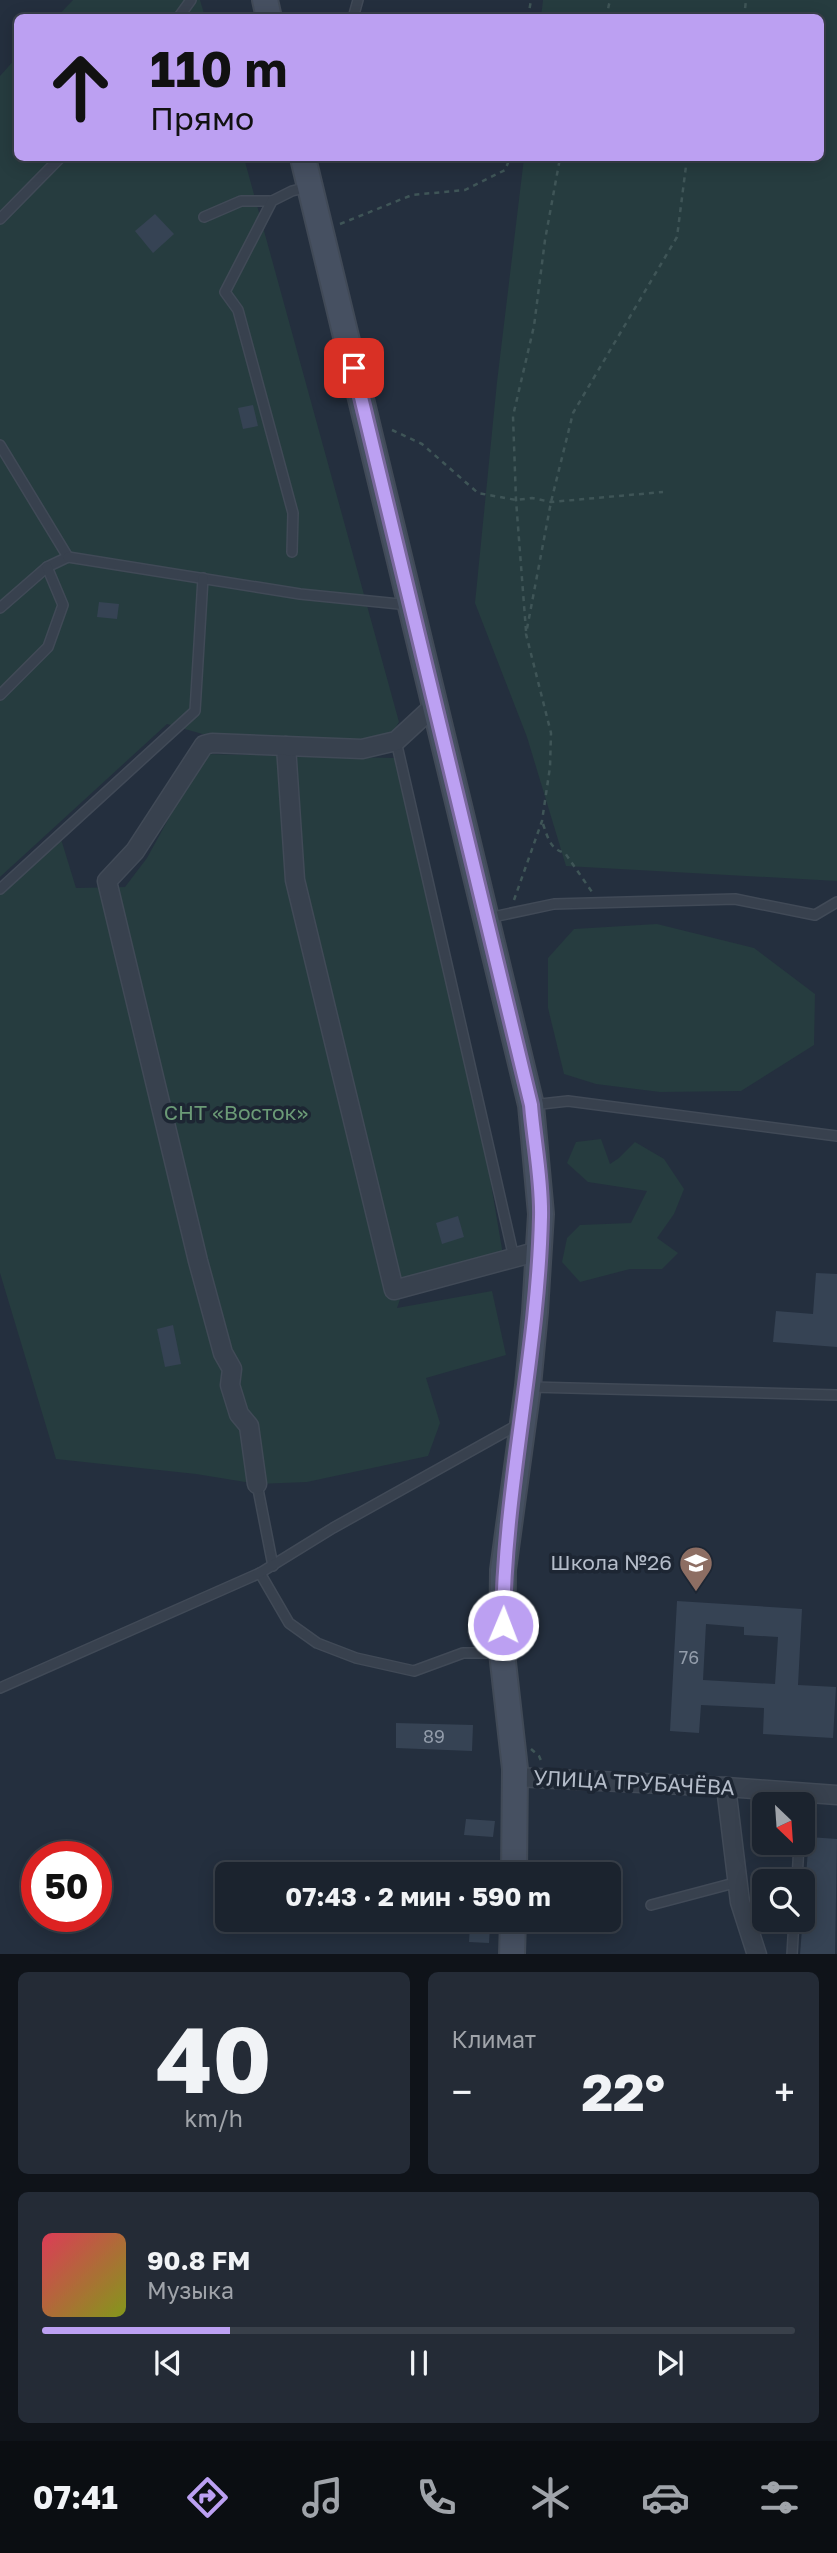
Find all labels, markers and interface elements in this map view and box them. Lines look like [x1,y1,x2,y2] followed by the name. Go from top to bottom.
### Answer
[150,39,287,98] text: 110 m
[35,42,126,133] icon: ahead
[150,99,254,137] text: Прямо
[324,338,384,398] pin
[335,349,373,387] icon: arrive
[164,1099,308,1125] park label: СНТ «Восток»
[677,1544,715,1593] school or university icon: Школа №26
[550,1549,672,1575] place label: Школа №26
[466,1588,540,1662] position arrow
[679,1646,699,1668] house number: 76
[423,1725,445,1747] house number: 89
[533,1764,735,1800] street label: УЛИЦА ТРУБАЧЁВА
[752,1792,816,1855] north arrow
[752,1792,815,1932] map controls
[21,1841,112,1932] speed limit sign: 50
[752,1869,815,1932] button: search
[285,1881,551,1912] text: 07:43 · 2 мин · 590 m
[156,2004,272,2113] text: 40
[452,2025,536,2053] text: Климат
[581,2060,665,2122] text: 22°
[452,2069,472,2114] text: −
[774,2069,795,2114] text: +
[184,2104,243,2132] text: km/h
[147,2245,250,2276] text: 90.8 FM
[147,2276,234,2304] text: Музыка
[149,2344,187,2382] icon: previous
[400,2344,438,2382] icon: pause
[651,2344,689,2382] icon: next
[183,2473,232,2522] icon: directions
[298,2473,347,2522] icon: music
[412,2473,461,2522] icon: phone
[526,2473,575,2522] icon: climate
[641,2473,690,2522] icon: car
[755,2473,804,2522] icon: filters
[33,2478,118,2516] text: 07:41

